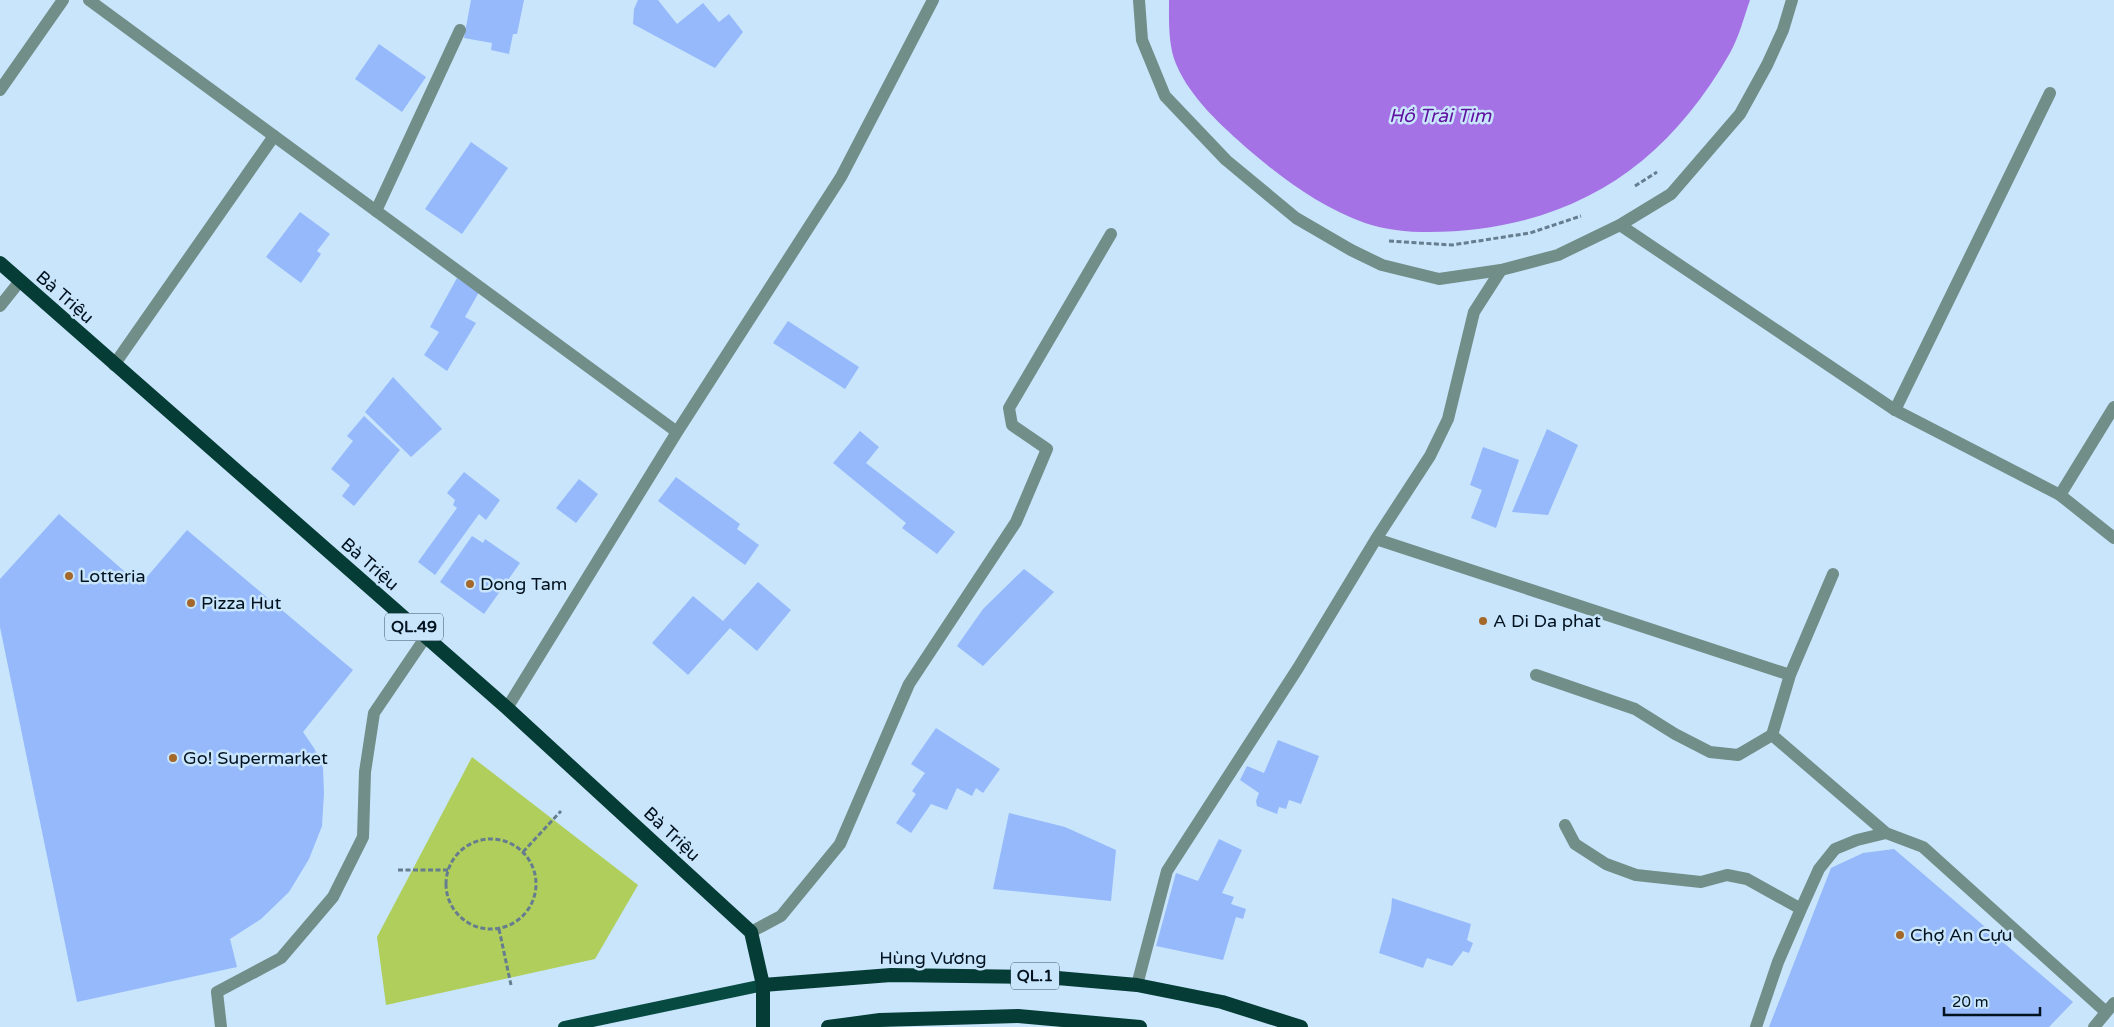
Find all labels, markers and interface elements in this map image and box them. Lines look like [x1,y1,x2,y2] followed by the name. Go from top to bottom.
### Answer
[1389,105,1492,127] water label: Hồ Trái Tim
[31,266,99,328] street label: Bà Triệu
[336,533,404,595] street label: Bà Triệu
[79,565,146,587] place label: Lotteria
[63,570,75,582] marker: Lotteria
[480,573,567,595] place label: Dong Tam
[464,578,476,590] marker: Dong Tam
[201,592,281,614] place label: Pizza Hut
[185,597,197,609] marker: Pizza Hut
[1493,610,1601,632] place label: A Di Da phat
[385,614,443,640] road number: QL.49
[1477,615,1489,627] marker: A Di Da phat
[183,747,328,769] place label: Go! Supermarket
[167,752,179,764] marker: Go! Supermarket
[639,802,705,866] street label: Bà Triệu
[1910,924,2012,946] place label: Chợ An Cựu
[1894,929,1906,941] marker: Chợ An Cựu
[879,947,987,969] street label: Hùng Vương
[1011,962,1059,989] road number: QL.1
[1944,984,2040,1016] scale bar
[1952,993,1989,1011] text: 20 m

